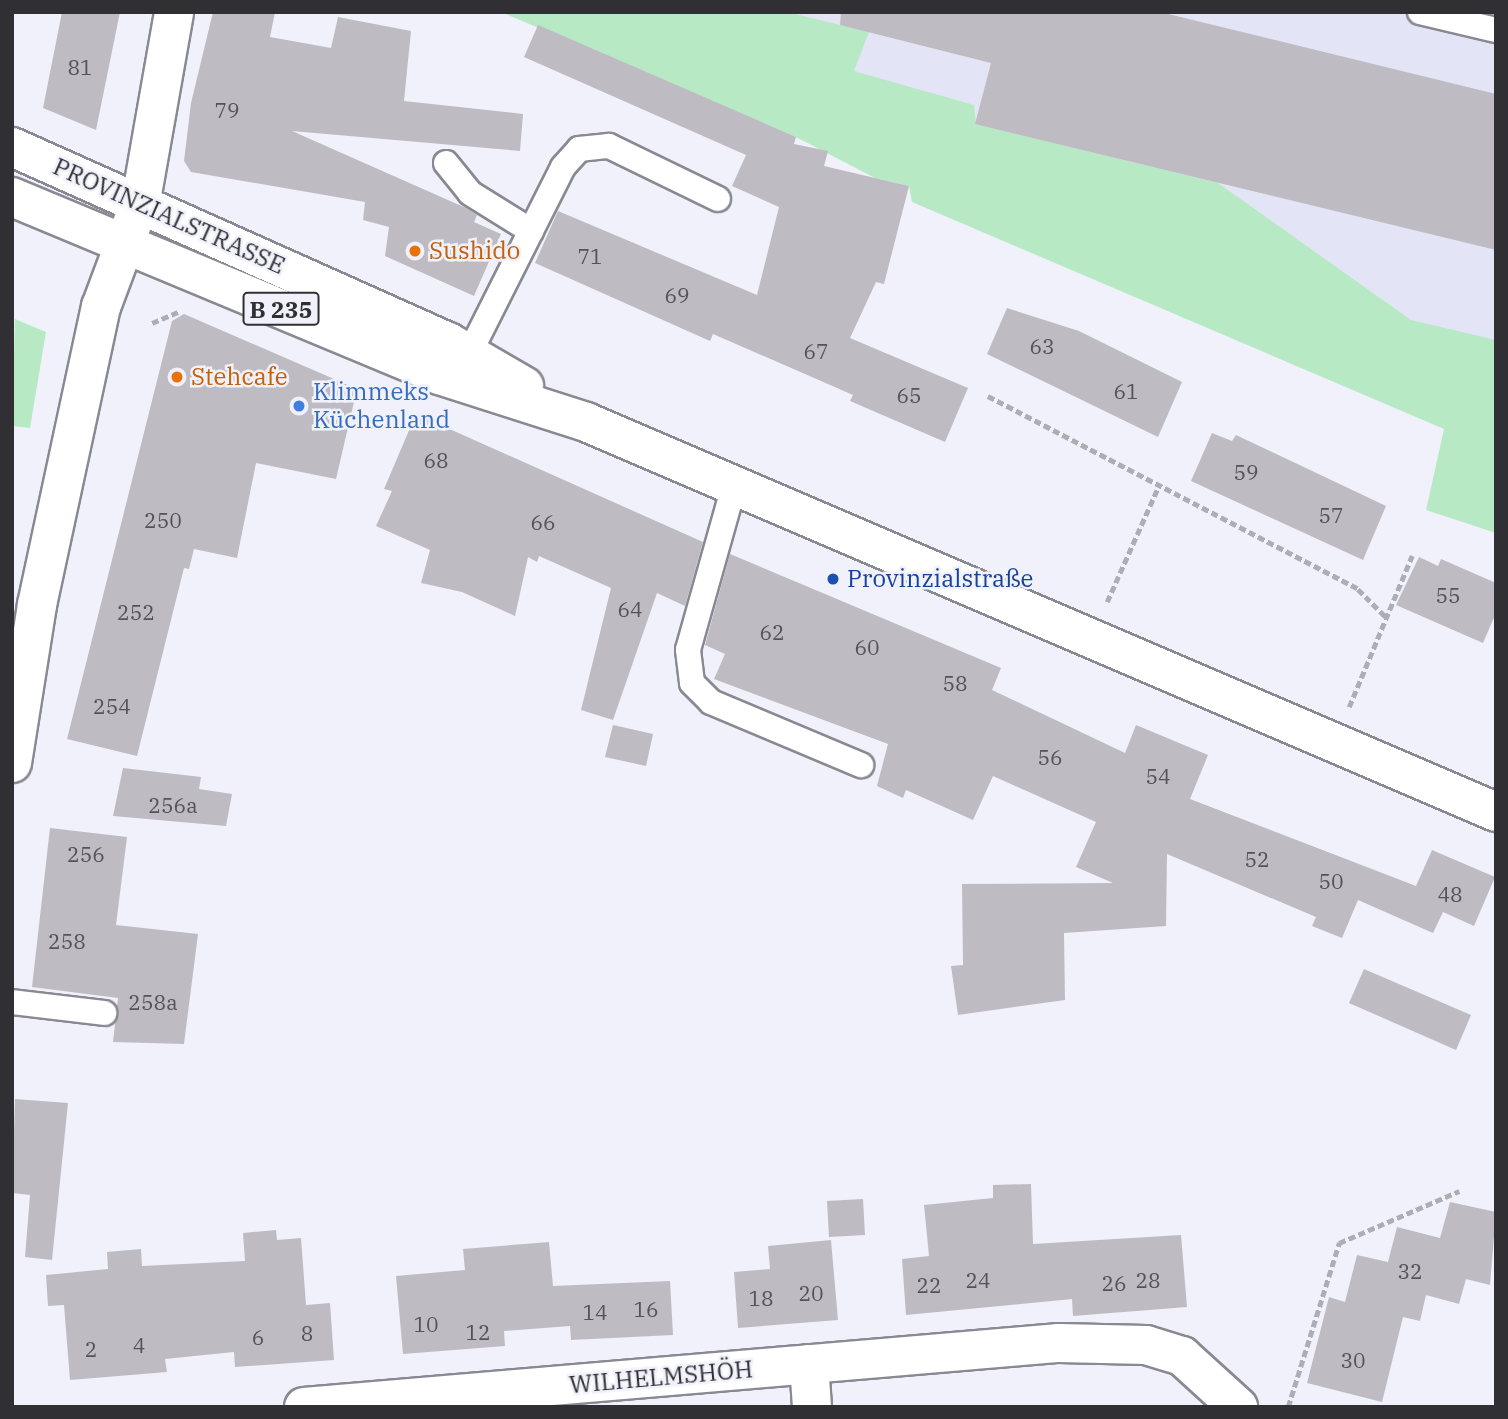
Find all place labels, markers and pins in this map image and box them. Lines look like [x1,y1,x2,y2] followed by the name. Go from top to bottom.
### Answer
[429,237,520,265] place label: Sushido
[407,243,423,259] marker: Sushido
[191,363,288,391] place label: Stehcafe
[169,369,185,385] marker: Stehcafe
[313,378,450,434] place label: Klimmeks Küchenland
[291,398,307,414] marker: Klimmeks Küchenland
[847,565,1033,593] place label: Provinzialstraße
[825,571,841,587] marker: Provinzialstraße

